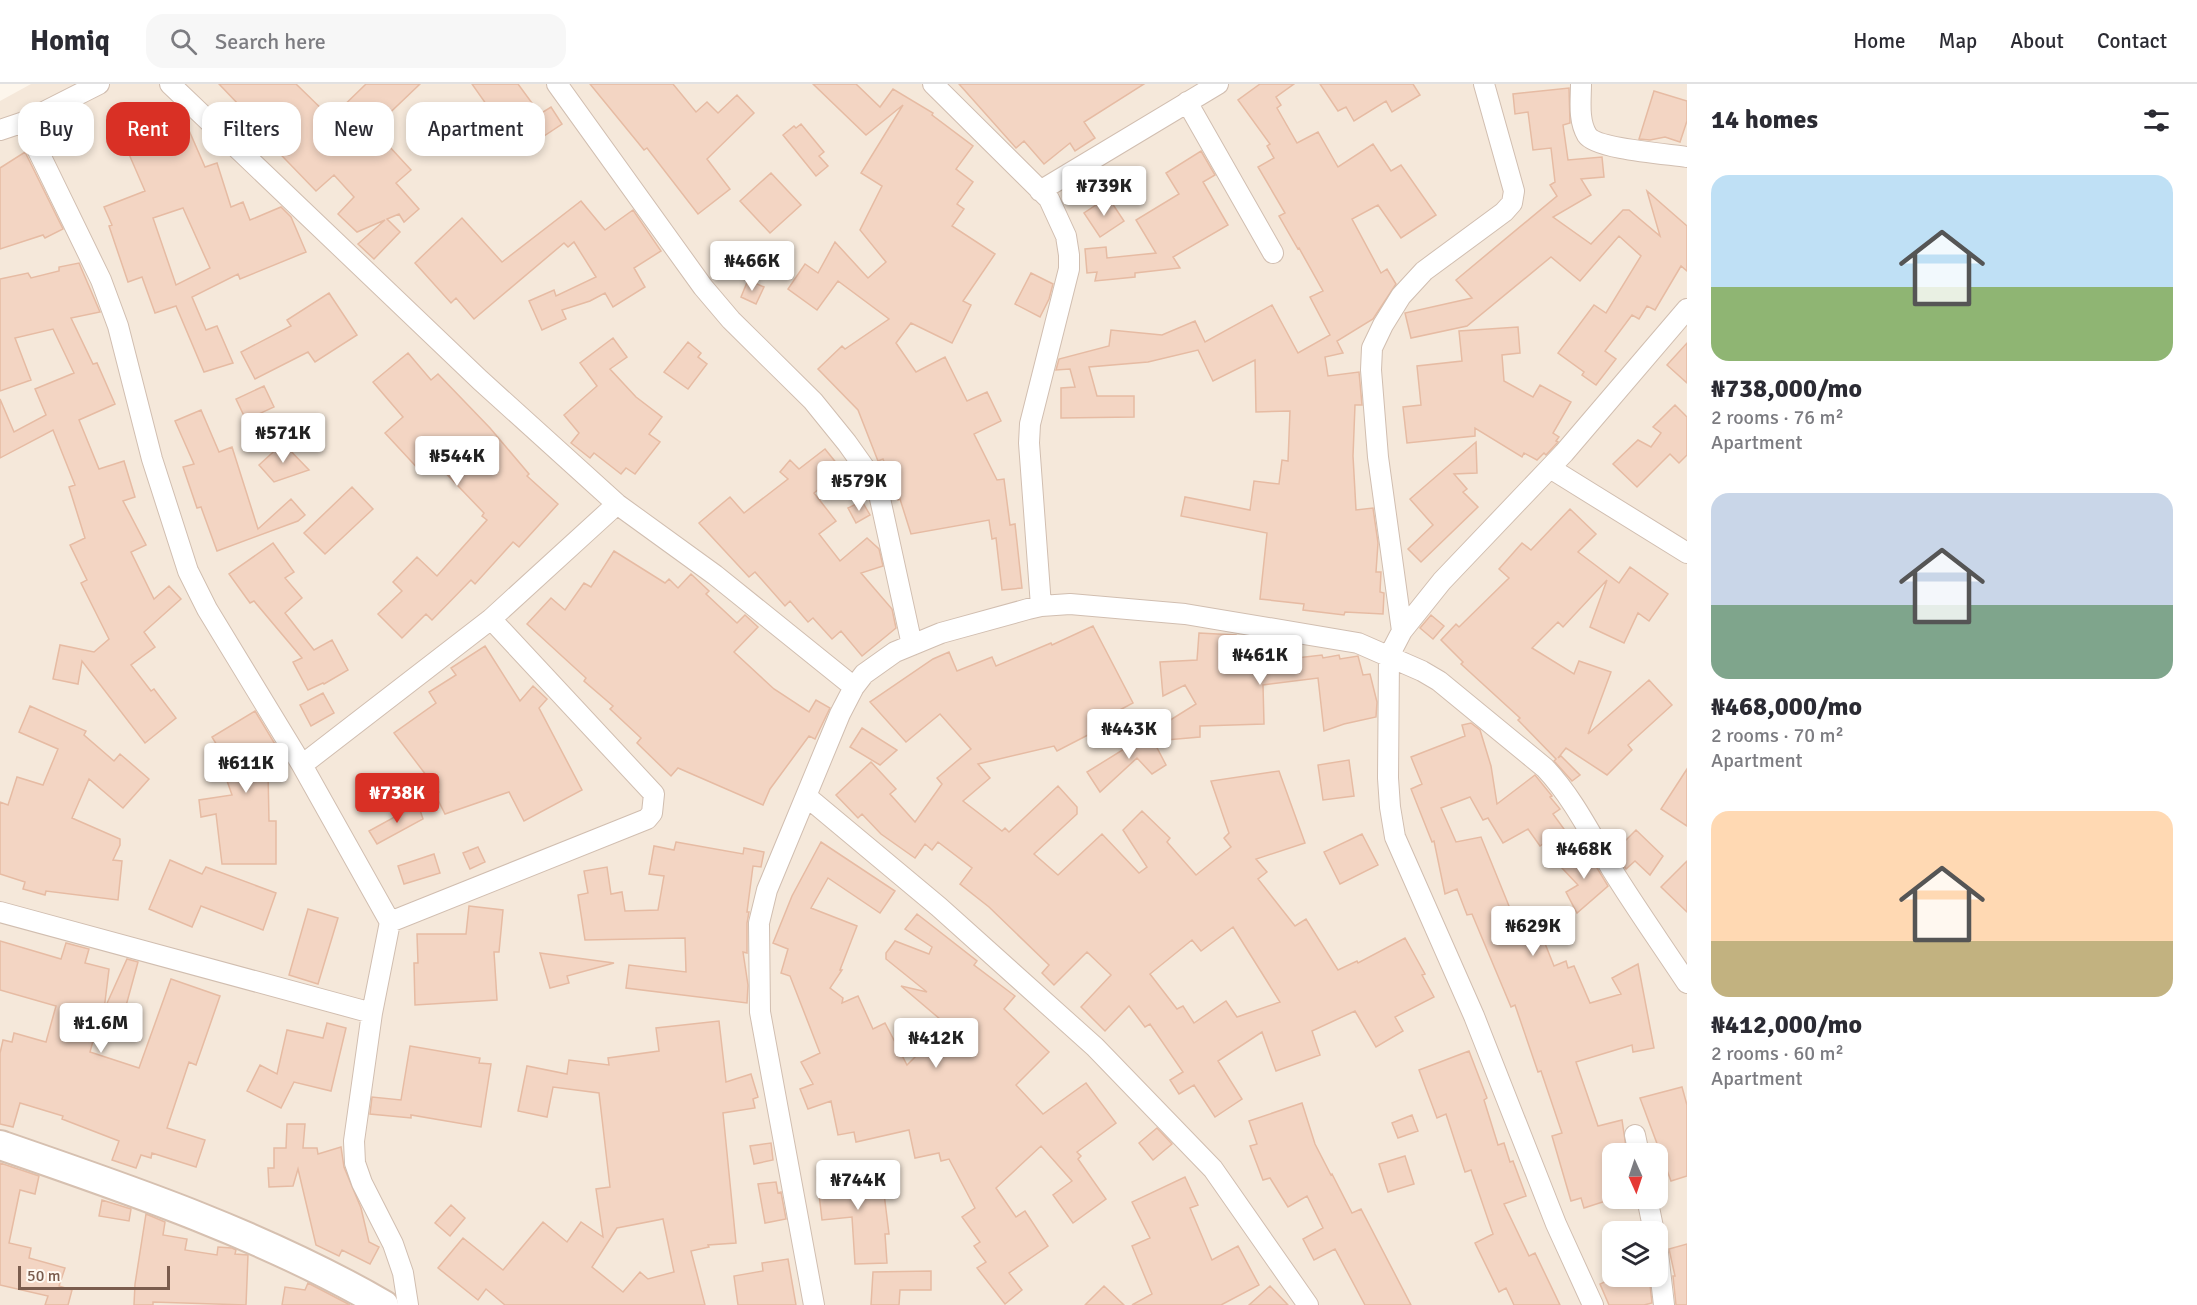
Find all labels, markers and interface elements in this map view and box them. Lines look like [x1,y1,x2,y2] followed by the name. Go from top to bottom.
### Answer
[146,14,566,68] search box
[30,24,110,58] text: Homiq
[167,25,200,58] icon: search
[215,28,326,55] text: Search here
[1853,28,1906,54] text: Home
[1939,28,1977,54] text: Map
[2010,28,2064,54] text: About
[2097,28,2167,54] text: Contact
[18,102,94,156] chip: Buy
[106,102,190,156] chip: Rent
[202,102,301,156] chip: Filters
[313,102,394,156] chip: New
[406,102,545,156] chip: Apartment
[1711,104,1818,136] text: 14 homes
[2140,104,2173,137] icon: filters
[1062,166,1146,217] pin: ₦739K
[1076,173,1132,198] text: ₦739K
[1888,214,1996,322] icon: home
[710,241,794,292] pin: ₦466K
[724,248,780,273] text: ₦466K
[1711,373,1862,405] text: ₦738,000/mo
[1711,405,1844,430] text: 2 rooms · 76 m²
[241,413,325,464] pin: ₦571K
[255,420,311,445] text: ₦571K
[1711,430,1803,455] text: Apartment
[415,436,499,487] pin: ₦544K
[429,443,485,468] text: ₦544K
[817,461,901,512] pin: ₦579K
[831,468,887,493] text: ₦579K
[1888,532,1996,640] icon: home
[1218,635,1302,686] pin: ₦461K
[1232,642,1288,667] text: ₦461K
[1711,691,1862,723] text: ₦468,000/mo
[1087,709,1171,760] pin: ₦443K
[1101,716,1157,741] text: ₦443K
[1711,723,1844,748] text: 2 rooms · 70 m²
[204,743,288,794] pin: ₦611K
[1711,748,1803,773] text: Apartment
[218,750,274,775] text: ₦611K
[355,773,439,824] pin: ₦738K
[369,780,425,805] text: ₦738K
[1542,829,1626,880] pin: ₦468K
[1556,836,1612,861] text: ₦468K
[1888,850,1996,958] icon: home
[1491,906,1575,957] pin: ₦629K
[1505,913,1561,938] text: ₦629K
[59,1003,143,1054] pin: ₦1.6M
[1711,1009,1862,1041] text: ₦412,000/mo
[74,1010,128,1035] text: ₦1.6M
[894,1018,978,1069] pin: ₦412K
[908,1025,964,1050] text: ₦412K
[1711,1041,1844,1066] text: 2 rooms · 60 m²
[1711,1066,1803,1091] text: Apartment
[1602,1143,1668,1209] north arrow
[1602,1143,1668,1287] map controls
[816,1160,900,1211] pin: ₦744K
[830,1167,886,1192] text: ₦744K
[1602,1221,1668,1287] button: layers
[18,1263,170,1290] scale bar
[27,1266,61,1286] text: 50 m

